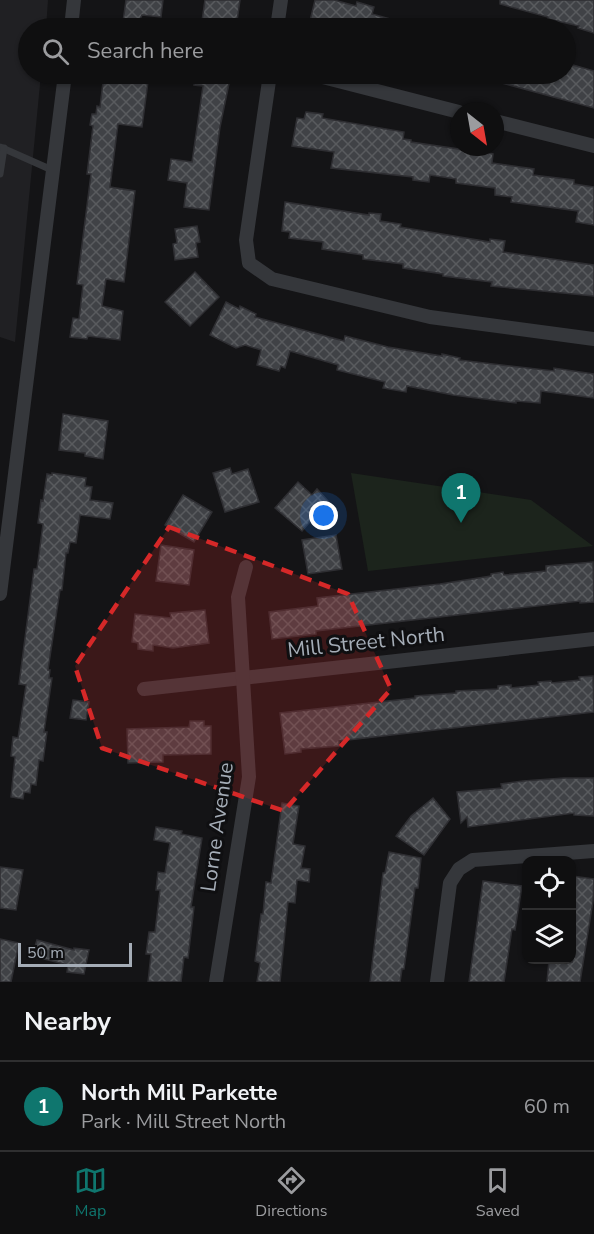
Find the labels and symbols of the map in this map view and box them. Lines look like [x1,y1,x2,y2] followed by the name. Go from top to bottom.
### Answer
[450,102,504,156] north arrow
[442,474,480,523] pin: 1
[309,501,338,530] your location
[286,620,446,664] street label: Mill Street North
[194,760,240,894] street label: Lorne Avenue
[18,940,132,968] scale bar

